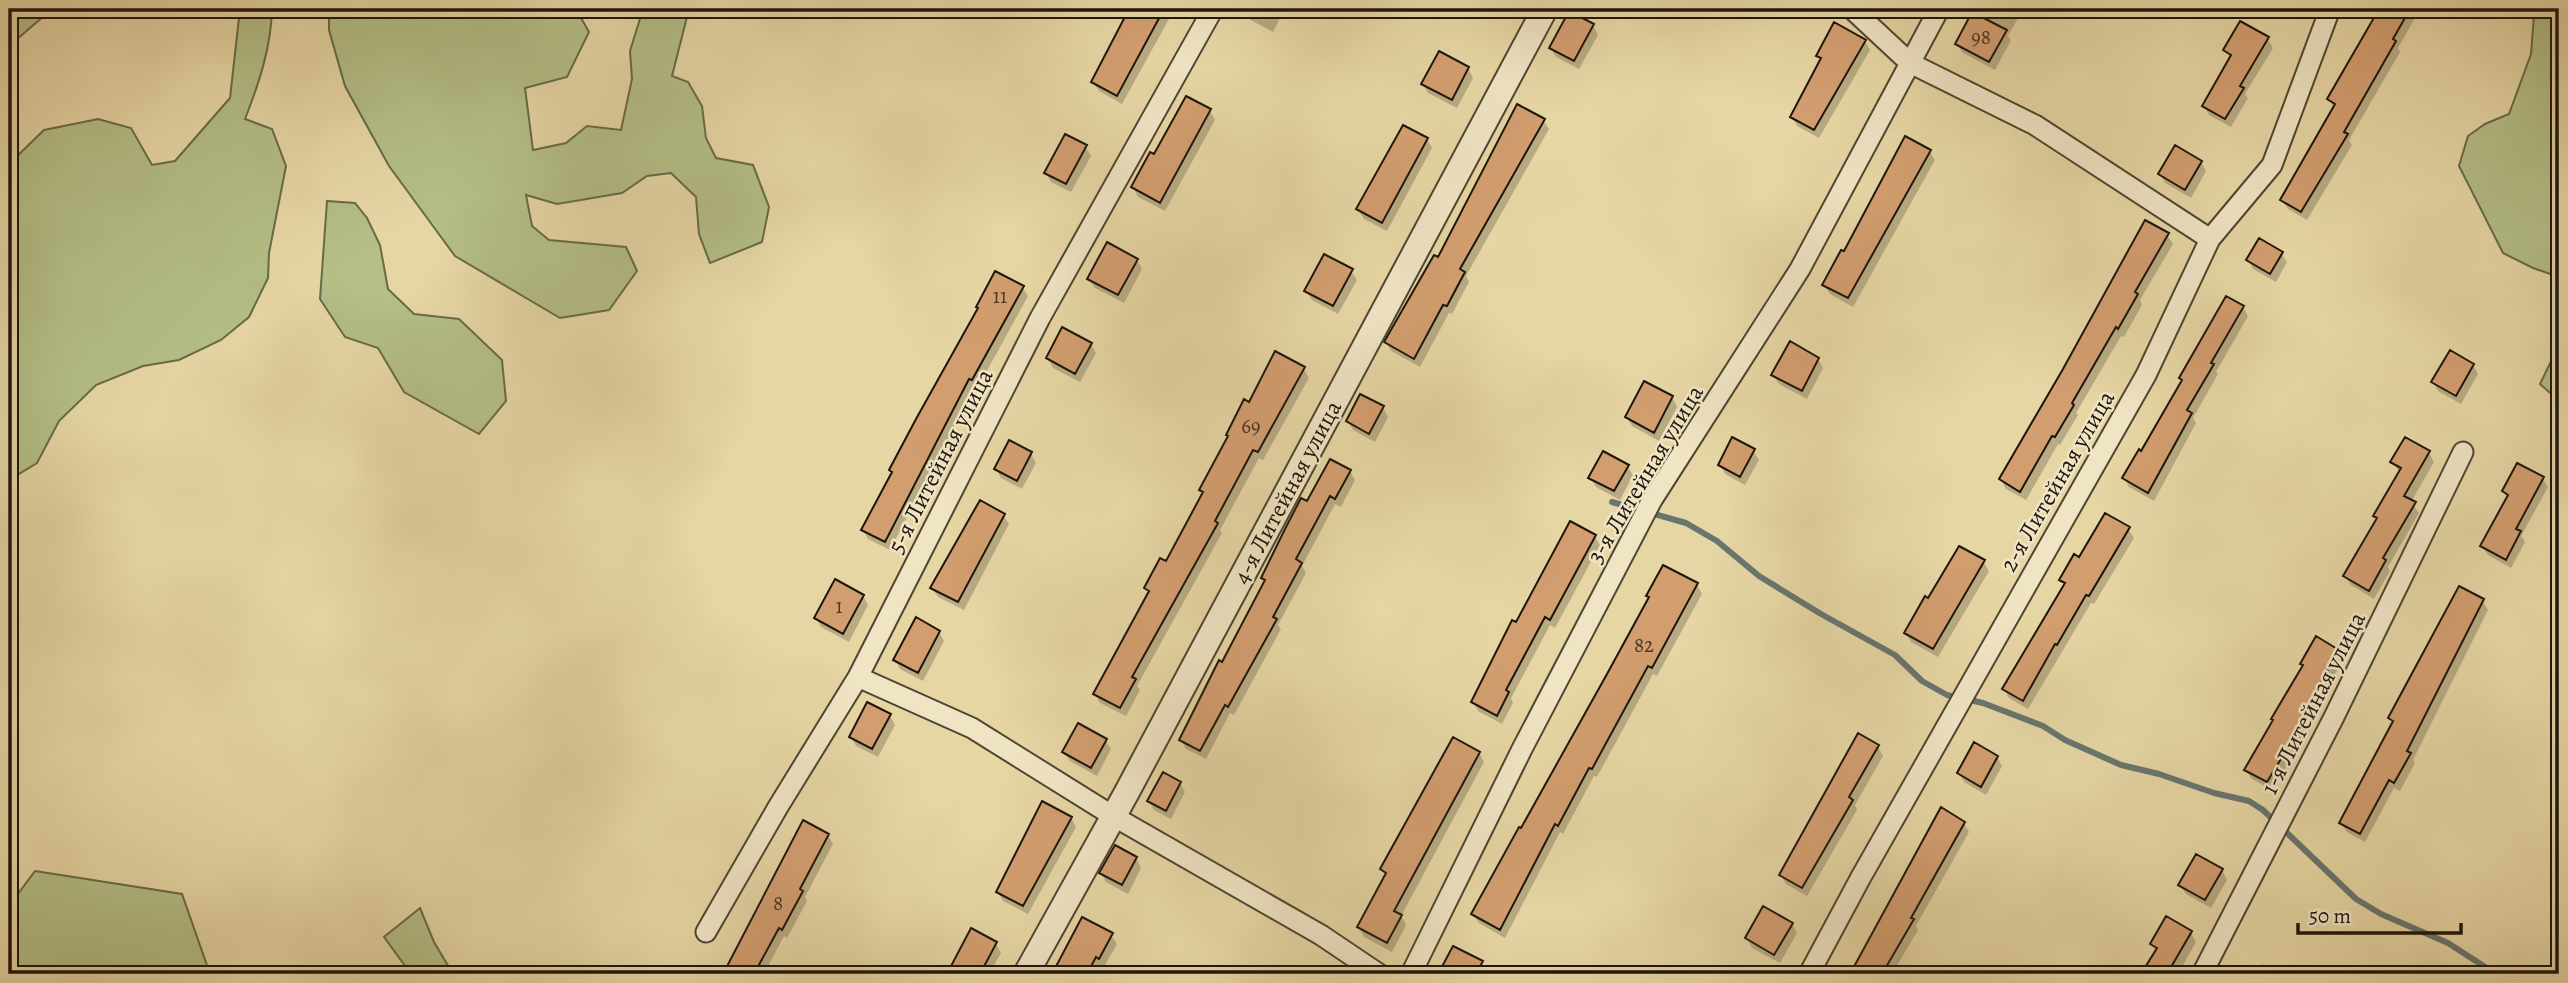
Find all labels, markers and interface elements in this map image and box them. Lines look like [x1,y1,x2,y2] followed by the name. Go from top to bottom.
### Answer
[1971,23,1991,51] house number: 98
[993,282,1007,310] house number: 11
[880,363,1000,559] street label: 5-я Литейная улица
[1579,379,1711,569] street label: 3-я Литейная улица
[1992,385,2122,577] street label: 2-я Литейная улица
[1225,395,1349,589] street label: 4-я Литейная улица
[1241,412,1261,440] house number: 69
[835,592,843,620] house number: 1
[2253,606,2373,800] street label: 1-я Литейная улица
[1634,631,1654,659] house number: 82
[773,889,783,917] house number: 8
[2298,892,2461,936] scale bar
[2309,902,2351,930] text: 50 m

